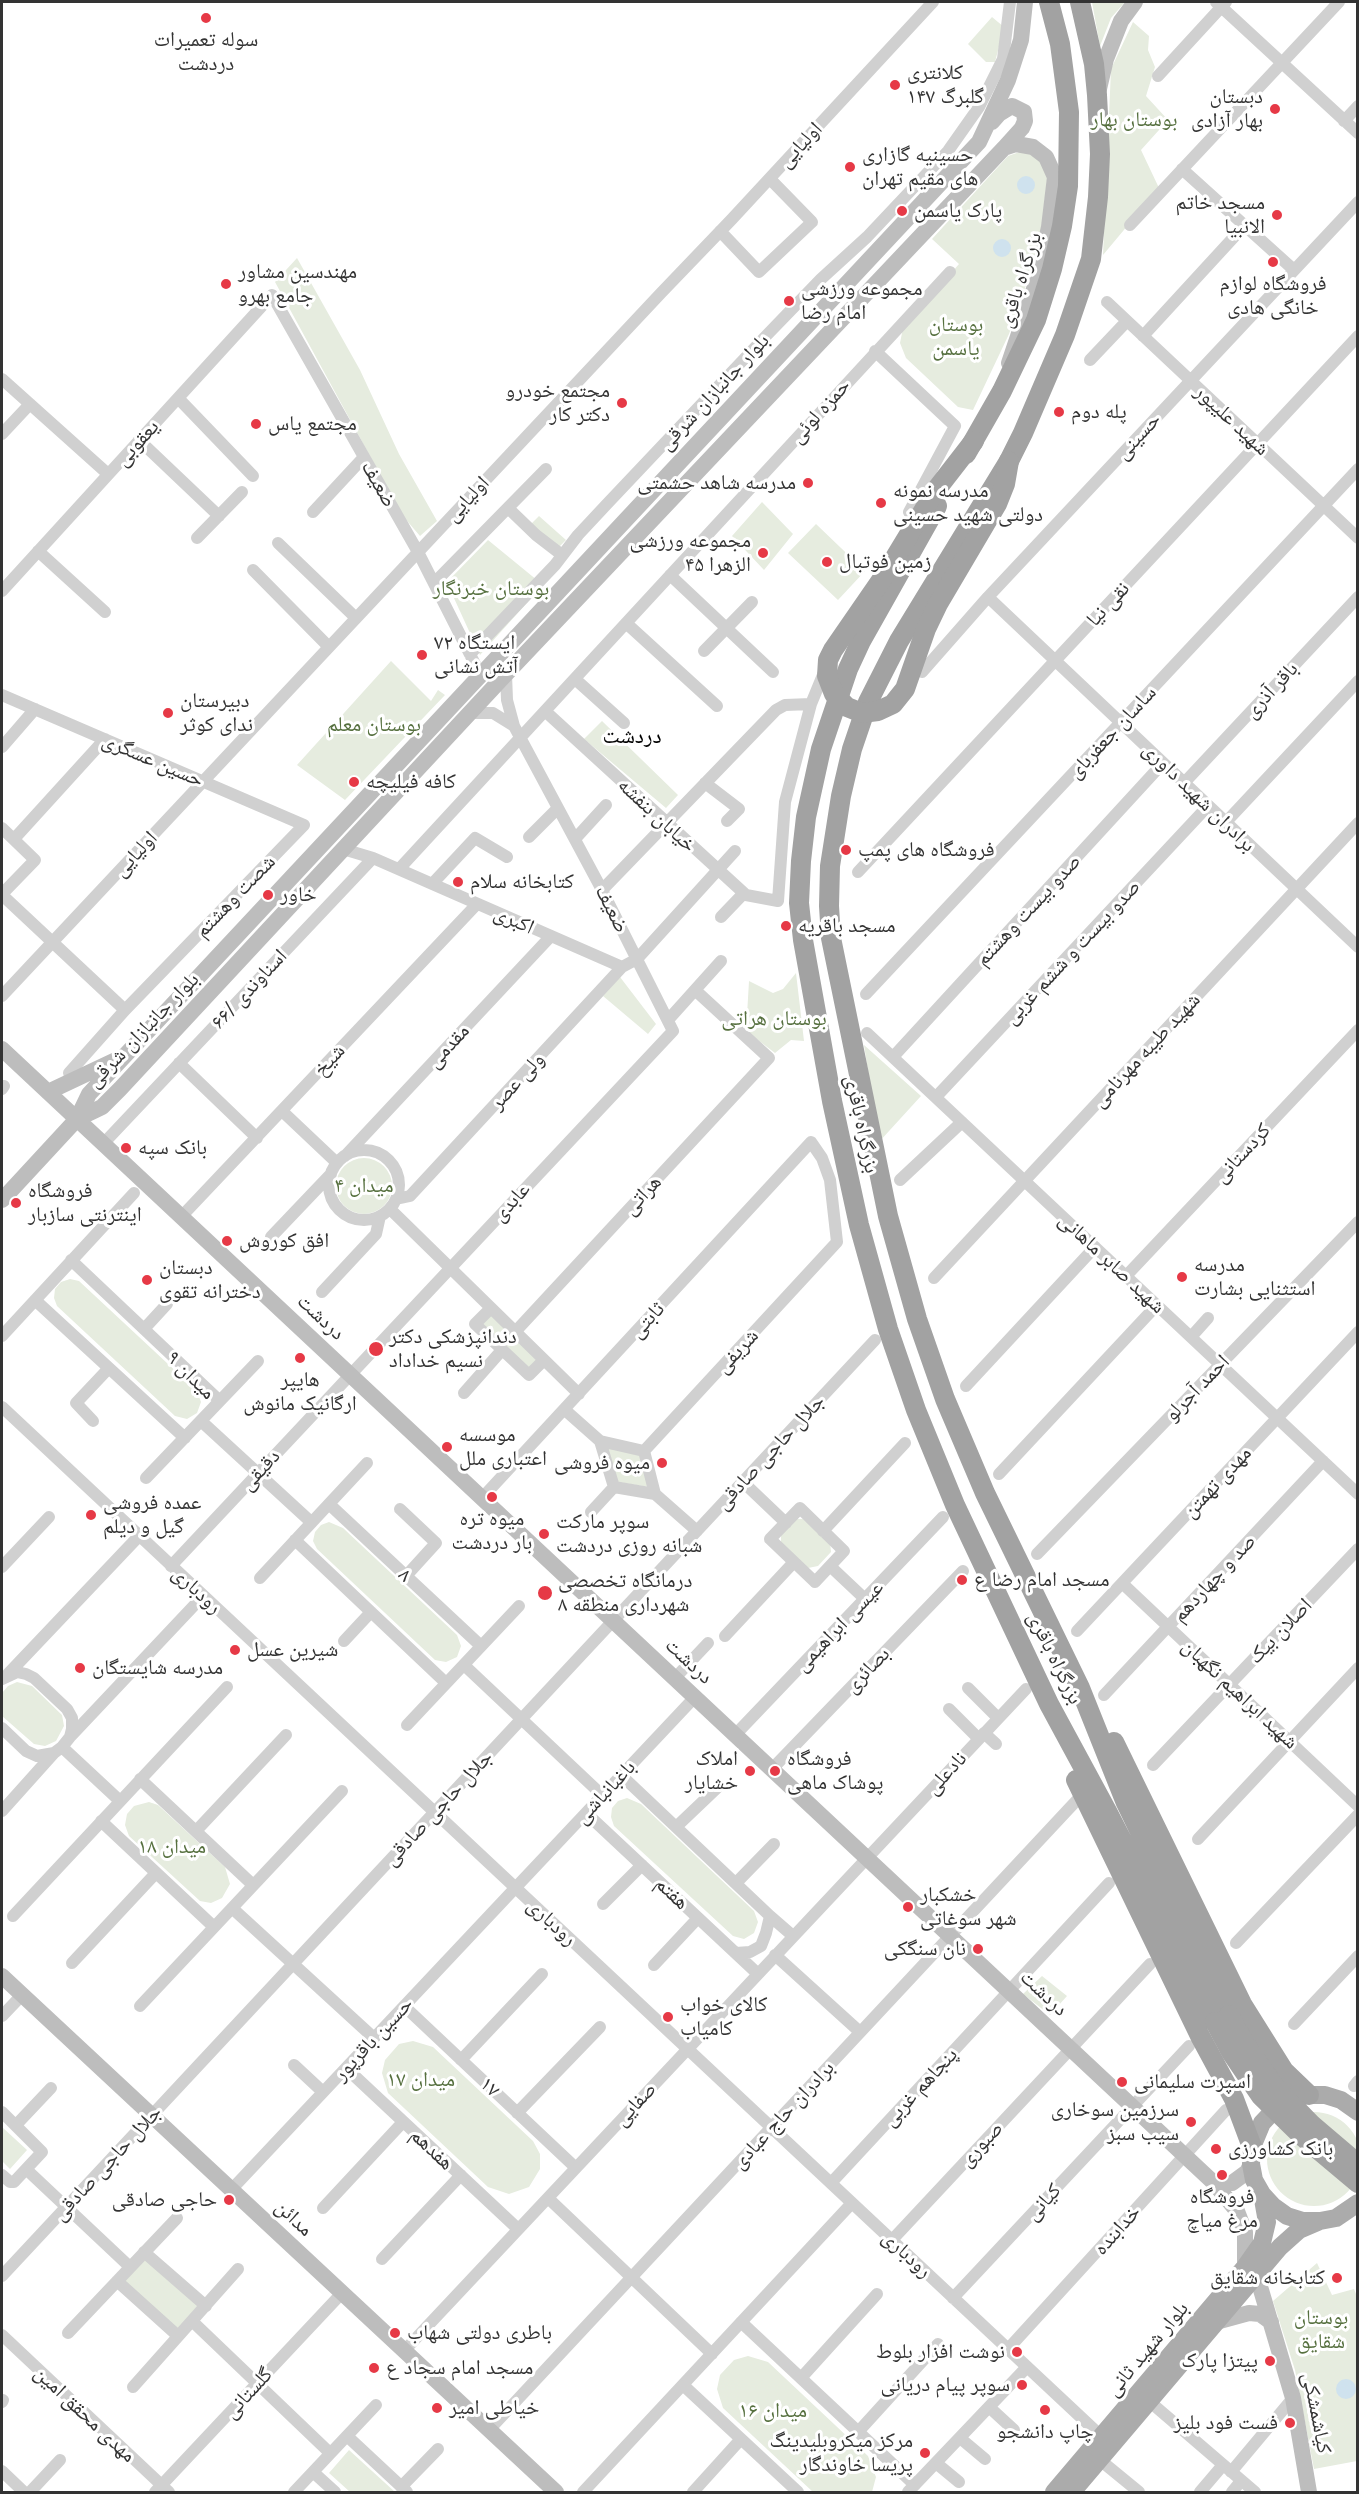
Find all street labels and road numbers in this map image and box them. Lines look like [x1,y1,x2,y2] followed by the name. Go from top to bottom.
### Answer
[772,117,828,173] street label: اولیایی
[993,229,1047,331] street label: بزرگراه باقری
[653,328,775,456] street label: بلوار جانبازان شرقی
[784,373,856,449] street label: حمزه لوئی
[1189,379,1275,461] street label: شهید علیپور
[1110,407,1166,465] street label: حسینی
[110,414,164,472] street label: یعقوبی
[356,456,402,512] street label: ضعیف
[439,471,495,527] street label: اولیایی
[1081,576,1135,632] street label: نقی نیا
[1239,656,1303,724] street label: باقر آذری
[1062,680,1162,784] street label: ساسان جعفربای
[98,727,208,793] street label: حسین عسگری
[1137,737,1261,857] street label: برادران شهید داوری
[613,772,701,858] street label: خیابان بنفشه
[107,826,163,882] street label: اولیایی
[189,849,281,943] street label: شصت وهشتم
[970,849,1086,971] street label: صدو بیست وهشتم
[998,874,1146,1030] street label: صدو بیست و ششم غربی
[589,881,635,937] street label: ضعیف
[490,900,538,940] street label: اکبری
[206,944,292,1034] street label: اسناوندی /۶۶
[82,967,204,1093] street label: بلوار جانبازان شرقی
[1086,987,1206,1113] street label: شهید طیبه مهرنامی
[421,1019,475,1073] street label: مقدمی
[308,1038,350,1082] street label: شیخ
[484,1047,550,1115] street label: ولی عصر
[839,1073,885,1175] street label: بزرگراه باقری
[1208,1118,1276,1188] street label: کردستانی
[617,1170,667,1220] street label: هراتی
[487,1177,535,1227] street label: عابدی
[1053,1207,1171,1319] street label: شهید صابر ماهانی
[292,1289,350,1345] street label: دردشت
[624,1297,670,1343] street label: ثابتی
[710,1323,764,1379] street label: شریفی
[161,1345,221,1405] street label: میدان ۹
[1159,1349,1235,1427] street label: احمد آجرلو
[710,1389,830,1515] street label: جلال حاجی صادقی
[1177,1441,1257,1523] street label: مهدی تهمتن
[235,1444,285,1496] street label: دقیقی
[1167,1529,1261,1627] street label: صد و چهاردهم
[167,1561,227,1619] street label: رودباری
[393,1563,417,1587] street label: ۸
[789,1575,889,1677] street label: عیسی ابراهیمی
[1243,1593,1317,1669] street label: اصلان بیک
[1022,1608,1088,1708] street label: بزرگراه باقری
[660,1633,718,1689] street label: دردشت
[1176,1634,1304,1754] street label: شهید ابراهیم نگهبان
[839,1642,895,1698] street label: بصائری
[378,1745,498,1871] street label: جلال حاجی صادقی
[920,1746,972,1800] street label: نادعلی
[569,1755,641,1829] street label: باغبانباشی
[650,1871,694,1915] street label: هفتم
[522,1893,582,1951] street label: رودباری
[1015,1965,1073,2021] street label: دردشت
[328,1992,418,2086] street label: حسین باقرپور
[877,2042,963,2132] street label: پنجاهم غربی
[726,2055,840,2175] street label: برادران حاج عبادی
[475,2071,505,2103] street label: ۱۷
[608,2077,662,2131] street label: صفایی
[47,2100,167,2226] street label: جلال حاجی صادقی
[954,2116,1008,2172] street label: صبوری
[405,2123,459,2175] street label: هفدهم
[1020,2178,1066,2226] street label: کیانی
[270,2194,318,2242] street label: مدائن
[1088,2200,1146,2260] street label: خدابنده
[877,2225,937,2283] street label: رودباری
[1100,2296,1194,2402] street label: بلوار شهید ثانی
[29,2360,141,2468] street label: مهدی محقق امین
[218,2362,278,2424] street label: گلستانی
[1297,2370,1337,2456] street label: کیاشمشکی

